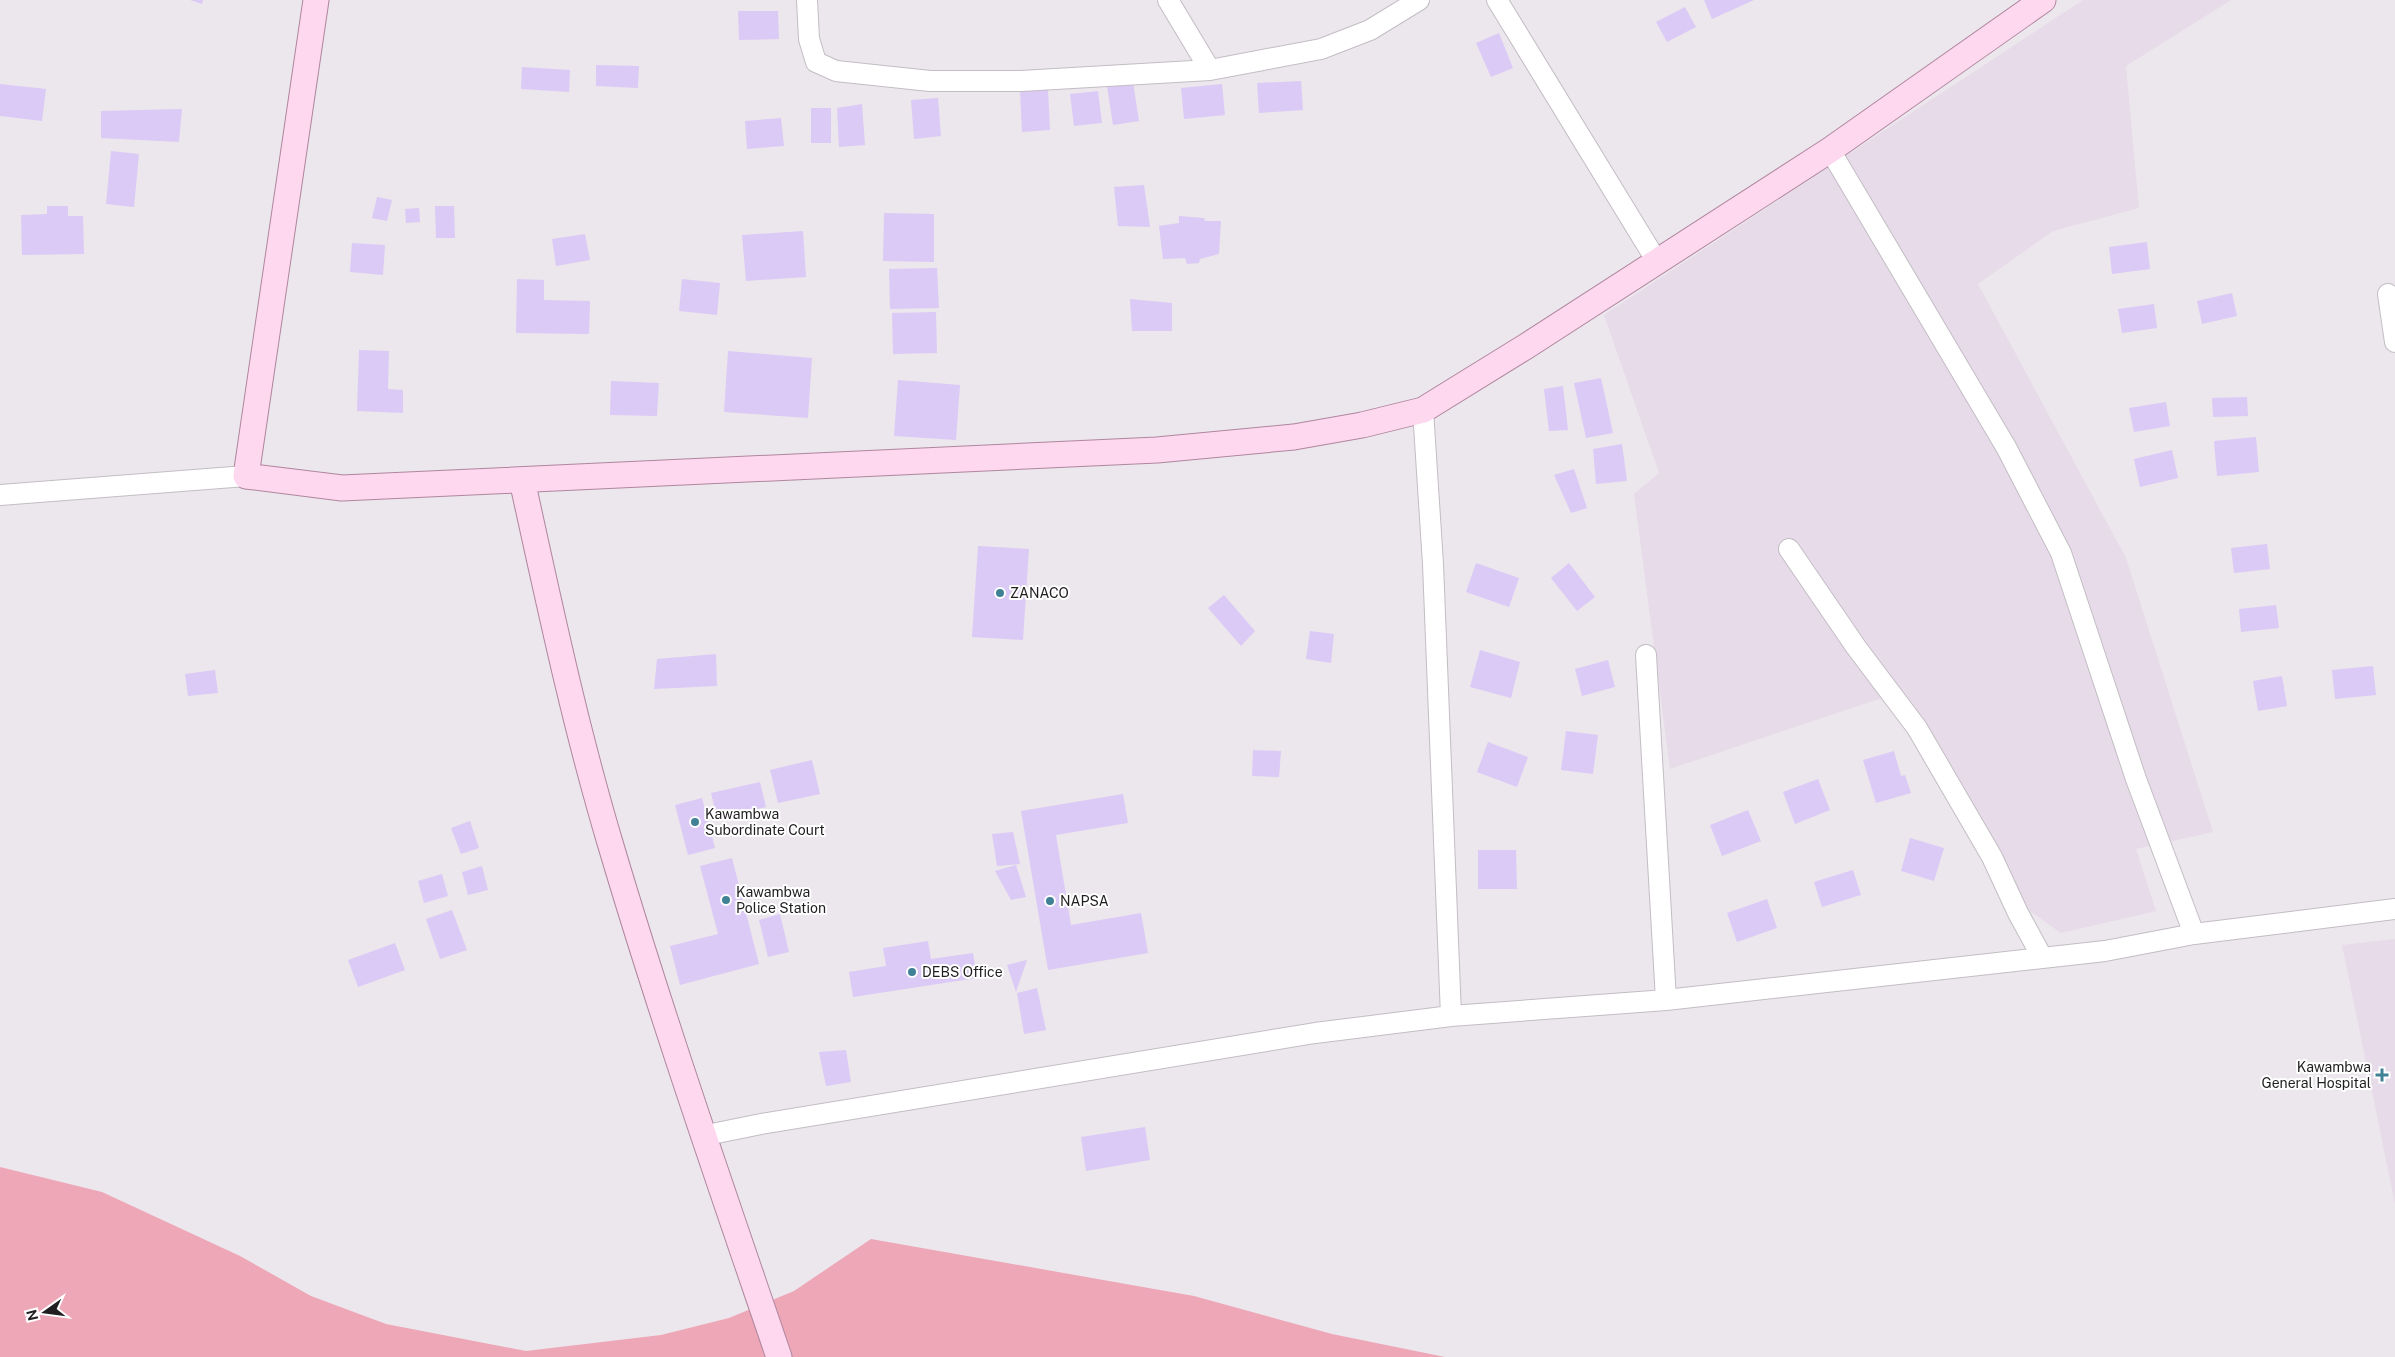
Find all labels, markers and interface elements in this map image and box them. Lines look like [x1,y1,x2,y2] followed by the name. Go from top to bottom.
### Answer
[1010,585,1069,601] place label: ZANACO
[994,587,1006,599] marker: ZANACO
[705,806,825,838] place label: Kawambwa Subordinate Court
[689,816,701,828] marker: Kawambwa Subordinate Court
[736,884,826,916] place label: Kawambwa Police Station
[1060,893,1109,909] place label: NAPSA
[720,894,732,906] marker: Kawambwa Police Station
[1044,895,1056,907] marker: NAPSA
[922,964,1003,980] place label: DEBS Office
[906,966,918,978] marker: DEBS Office
[2261,1059,2371,1091] place label: Kawambwa General Hospital
[2375,1068,2389,1082] marker: Kawambwa General Hospital
[20,1287,70,1337] north arrow
[23,1308,41,1322] text: N

